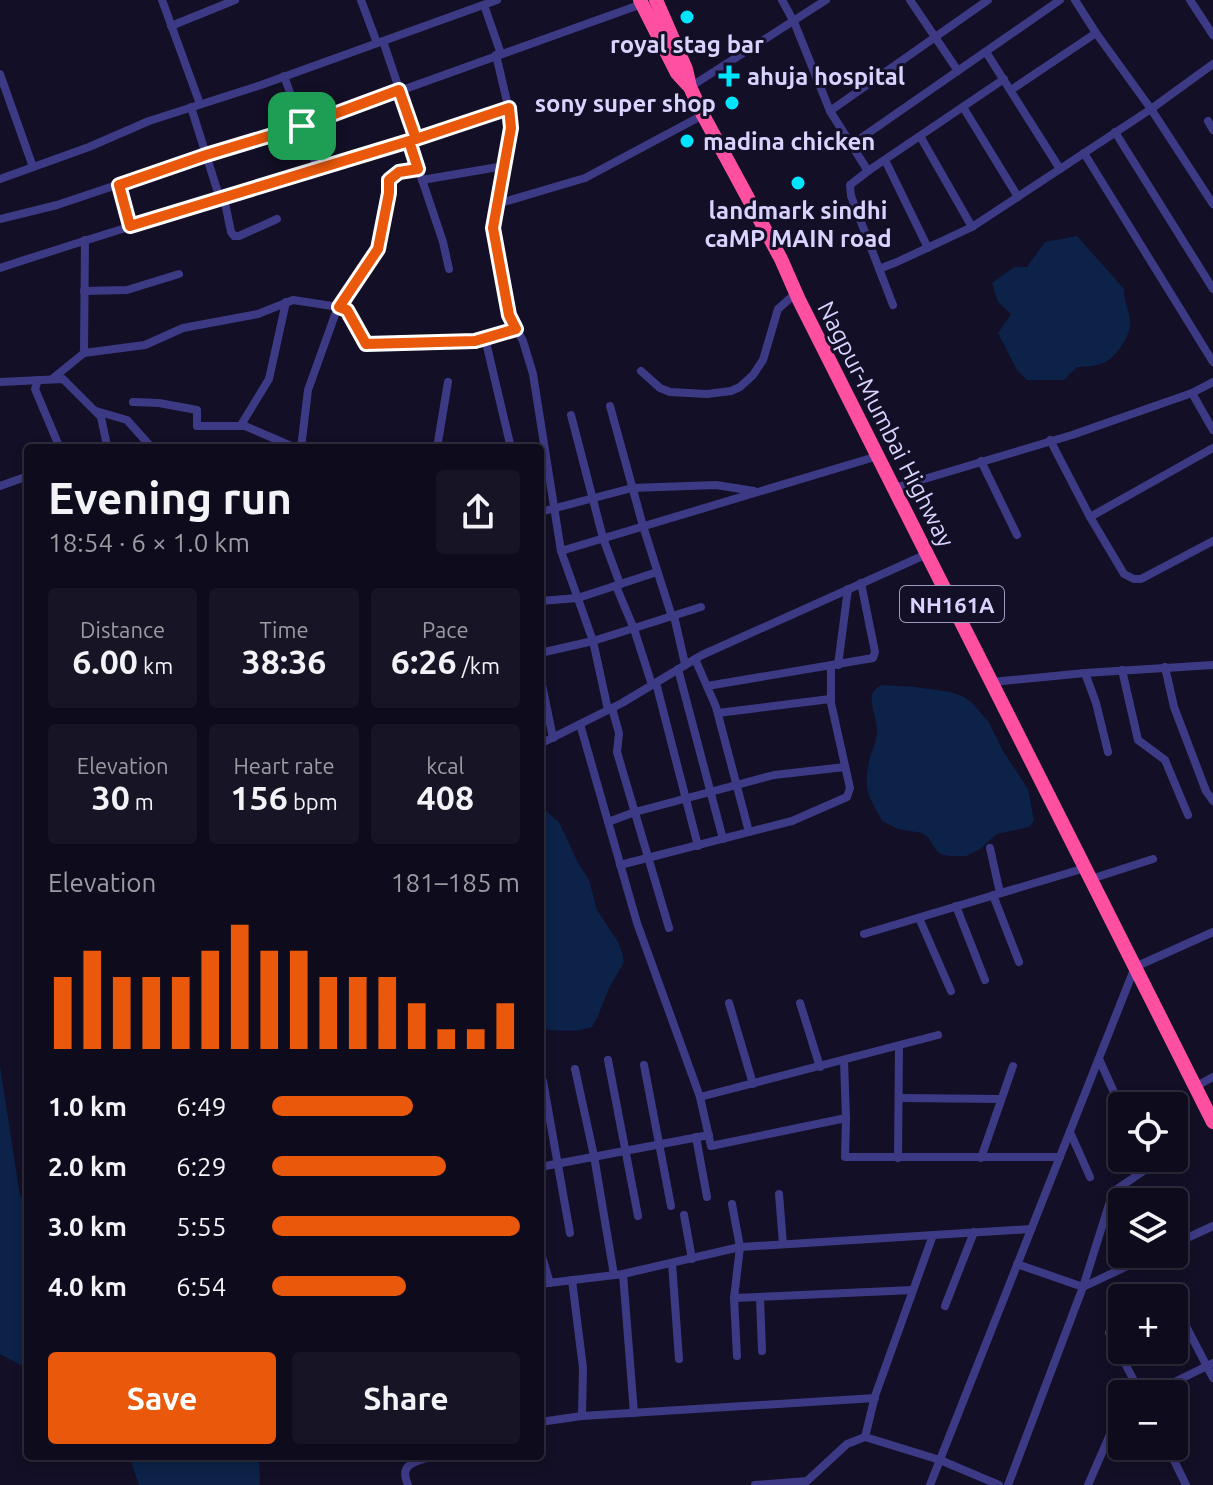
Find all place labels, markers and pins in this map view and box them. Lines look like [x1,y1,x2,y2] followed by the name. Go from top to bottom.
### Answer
[678,8,696,26] marker: royal stag bar
[610,31,764,58] place label: royal stag bar
[747,63,905,90] place label: ahuja hospital
[718,65,740,87] marker: ahuja hospital
[535,90,716,117] place label: sony super shop
[268,92,336,160] pin
[723,94,741,112] marker: sony super shop
[703,128,875,155] place label: madina chicken
[678,132,696,150] marker: madina chicken
[789,174,807,192] marker: landmark sindhi caMP MAIN road
[704,197,892,252] place label: landmark sindhi caMP MAIN road

